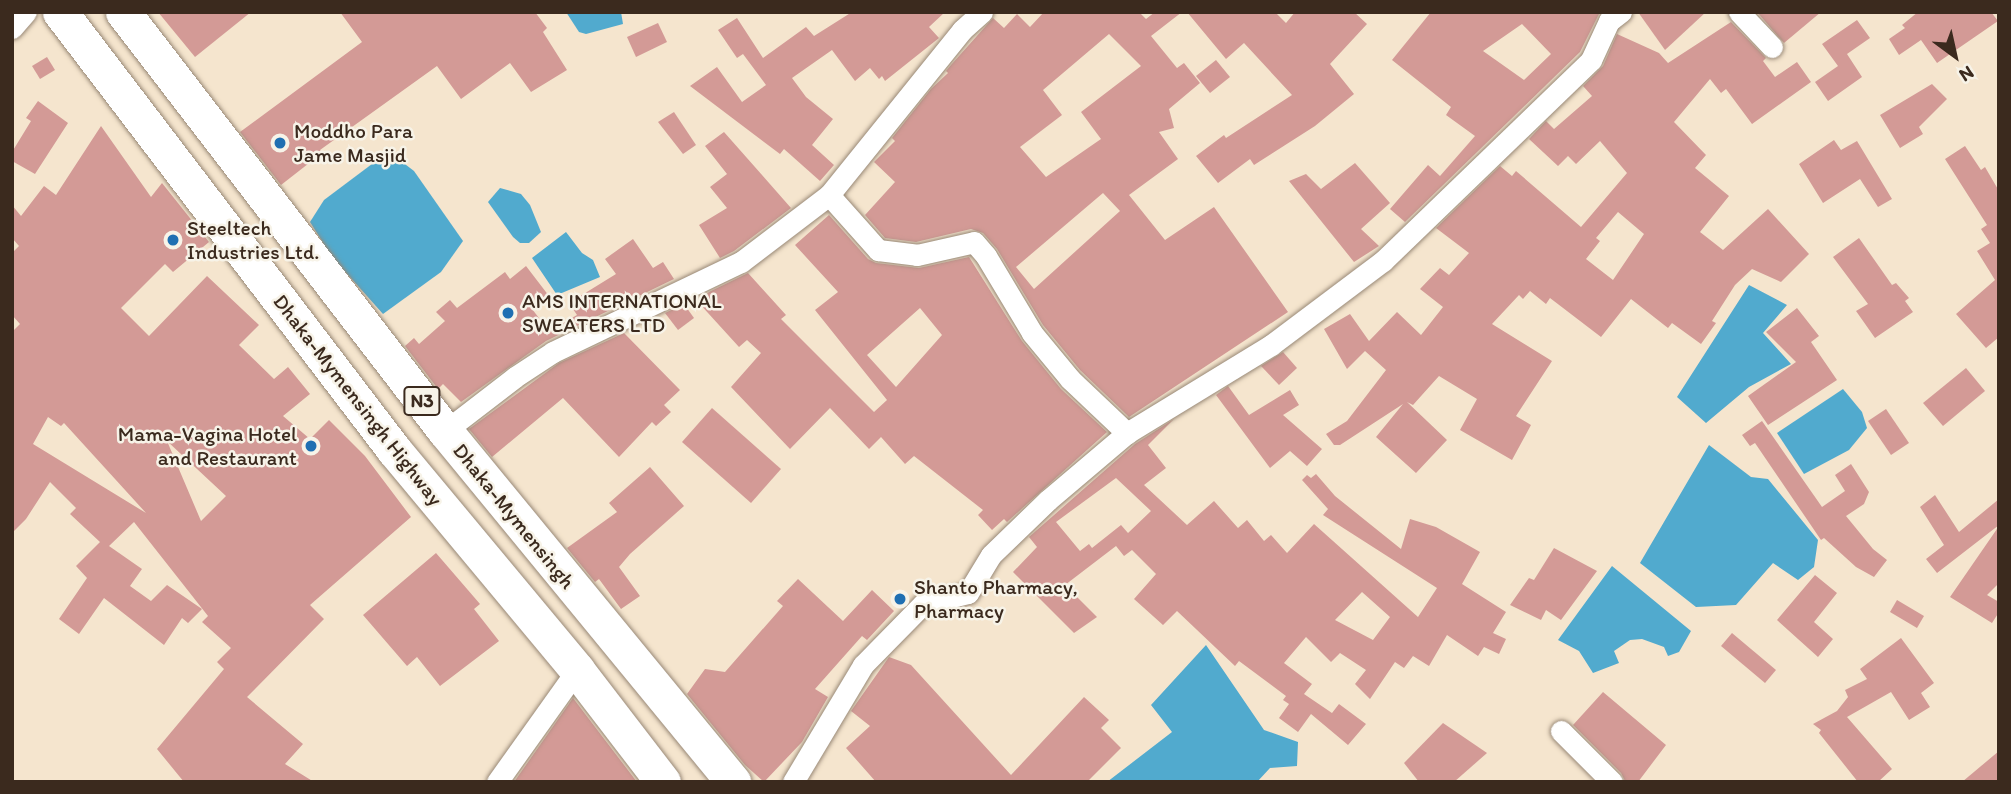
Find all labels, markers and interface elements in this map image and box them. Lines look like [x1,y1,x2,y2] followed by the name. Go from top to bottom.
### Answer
[1920,21,1990,91] north arrow
[1955,61,1978,87] text: N
[294,118,412,168] place label: Moddho Para Jame Masjid
[272,135,288,151] marker: Moddho Para Jame Masjid
[187,215,319,265] place label: Steeltech Industries Ltd.
[165,232,181,248] marker: Steeltech Industries Ltd.
[522,288,728,338] place label: AMS INTERNATIONAL SWEATERS LTD
[268,290,448,510] street label: Dhaka-Mymensingh Highway
[500,305,516,321] marker: AMS INTERNATIONAL SWEATERS LTD
[403,386,441,416] road number: N3
[118,421,297,471] place label: Mama-Vagina Hotel and Restaurant
[303,438,319,454] marker: Mama-Vagina Hotel and Restaurant
[448,438,580,594] street label: Dhaka-Mymensingh
[914,574,1077,624] place label: Shanto Pharmacy, Pharmacy
[892,591,908,607] marker: Shanto Pharmacy, Pharmacy

